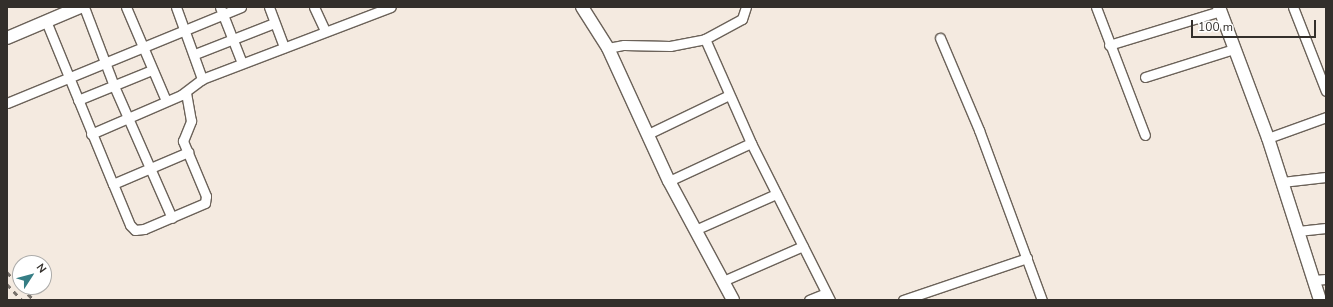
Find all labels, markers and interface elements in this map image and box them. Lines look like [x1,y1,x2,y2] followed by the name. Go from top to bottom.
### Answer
[1193,12,1318,38] scale bar
[1198,19,1233,35] text: 100 m
[12,255,52,295] north arrow
[33,260,50,276] text: N

